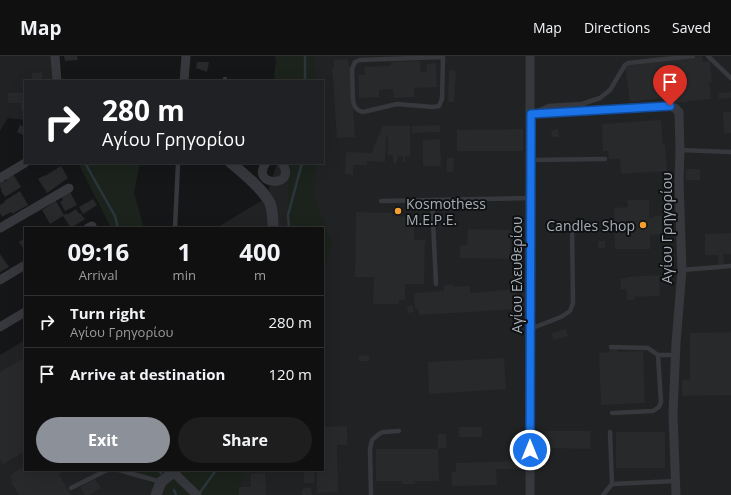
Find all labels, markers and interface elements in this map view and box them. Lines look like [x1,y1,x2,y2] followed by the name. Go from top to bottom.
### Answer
[20,15,61,41] text: Map
[533,18,562,37] text: Map
[584,18,650,37] text: Directions
[672,18,711,37] text: Saved
[653,65,687,106] pin
[659,71,681,93] icon: arrive
[102,91,185,129] text: 280 m
[36,96,88,148] icon: right
[102,127,245,151] text: Αγίου Γρηγορίου
[657,172,676,284] street label: Αγίου Γρηγορίου
[406,194,486,229] place label: Kosmothess M.E.P.E.
[393,206,403,216] marker: Kosmothess M.E.P.E.
[546,216,635,235] place label: Candles Shop
[507,217,526,333] street label: Αγίου Ελευθερίου
[638,220,648,230] marker: Candles Shop
[67,235,129,268] text: 09:16
[177,235,191,268] text: 1
[239,235,281,268] text: 400
[79,266,118,284] text: Arrival
[173,266,196,284] text: min
[254,266,266,284] text: m
[70,303,145,323] text: Turn right
[36,311,58,333] icon: right
[268,312,312,332] text: 280 m
[70,323,173,341] text: Αγίου Γρηγορίου
[36,363,58,385] icon: arrive
[70,364,225,384] text: Arrive at destination
[268,364,312,384] text: 120 m
[36,417,170,463] button: Exit
[178,417,312,463] button: Share
[509,429,551,471] position arrow

